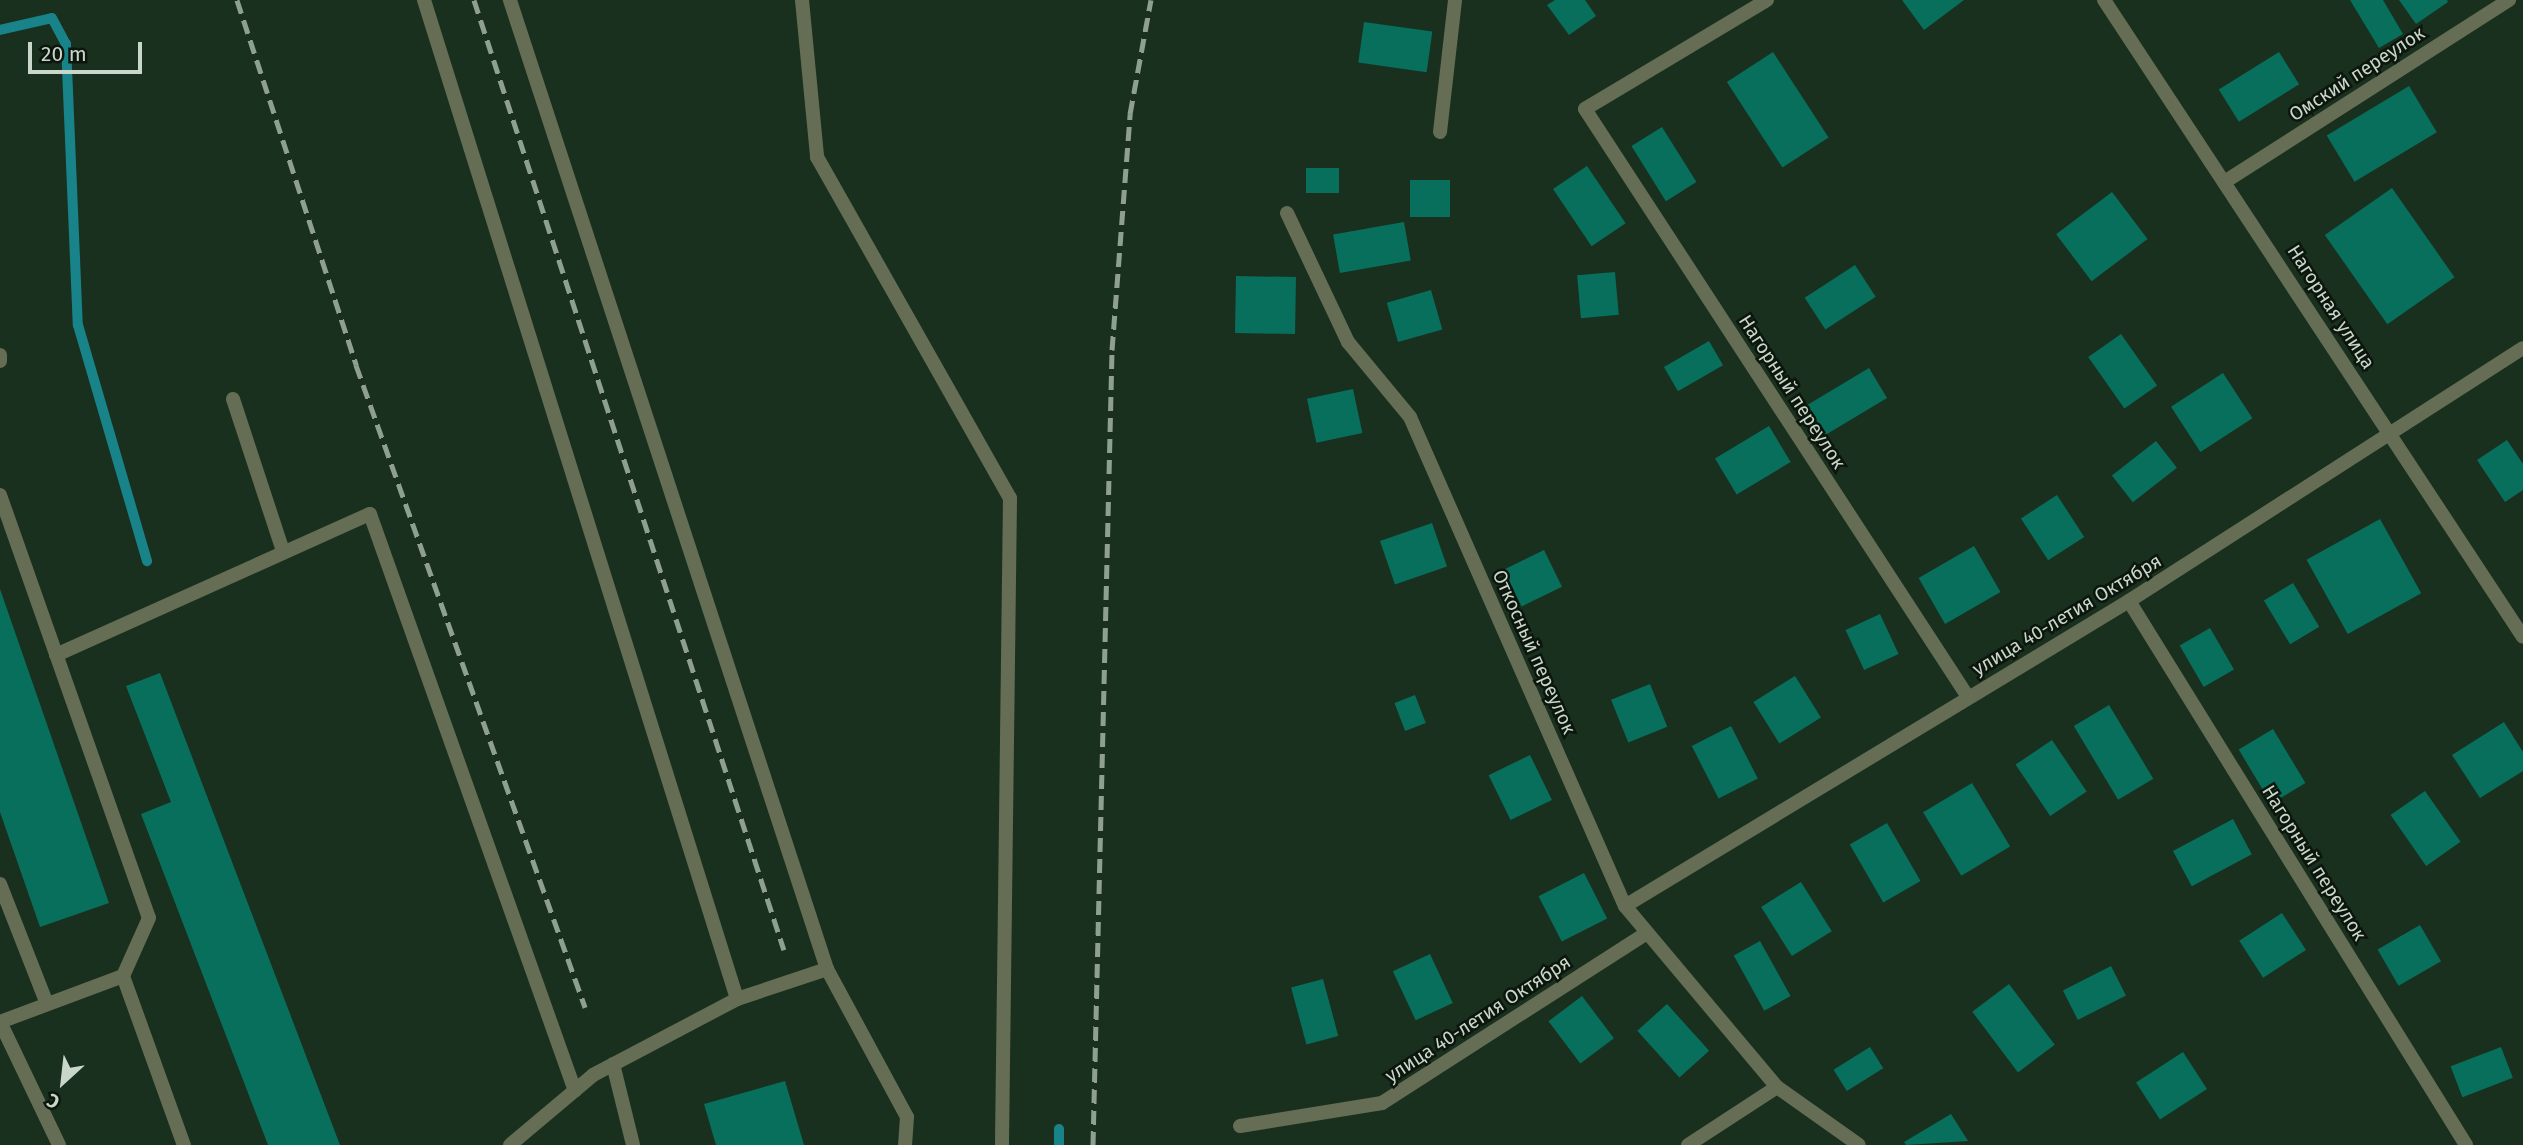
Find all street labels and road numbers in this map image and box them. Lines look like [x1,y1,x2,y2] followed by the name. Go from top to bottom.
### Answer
[2285,22,2429,126] street label: Омский переулок
[2282,241,2380,373] street label: Нагорная улица
[1734,311,1850,473] street label: Нагорный переулок
[1968,549,2166,681] street label: улица 40-летия Октября
[1488,566,1580,738] street label: Откосный переулок
[2257,781,2371,945] street label: Нагорный переулок
[1381,950,1575,1088] street label: улица 40-летия Октября

